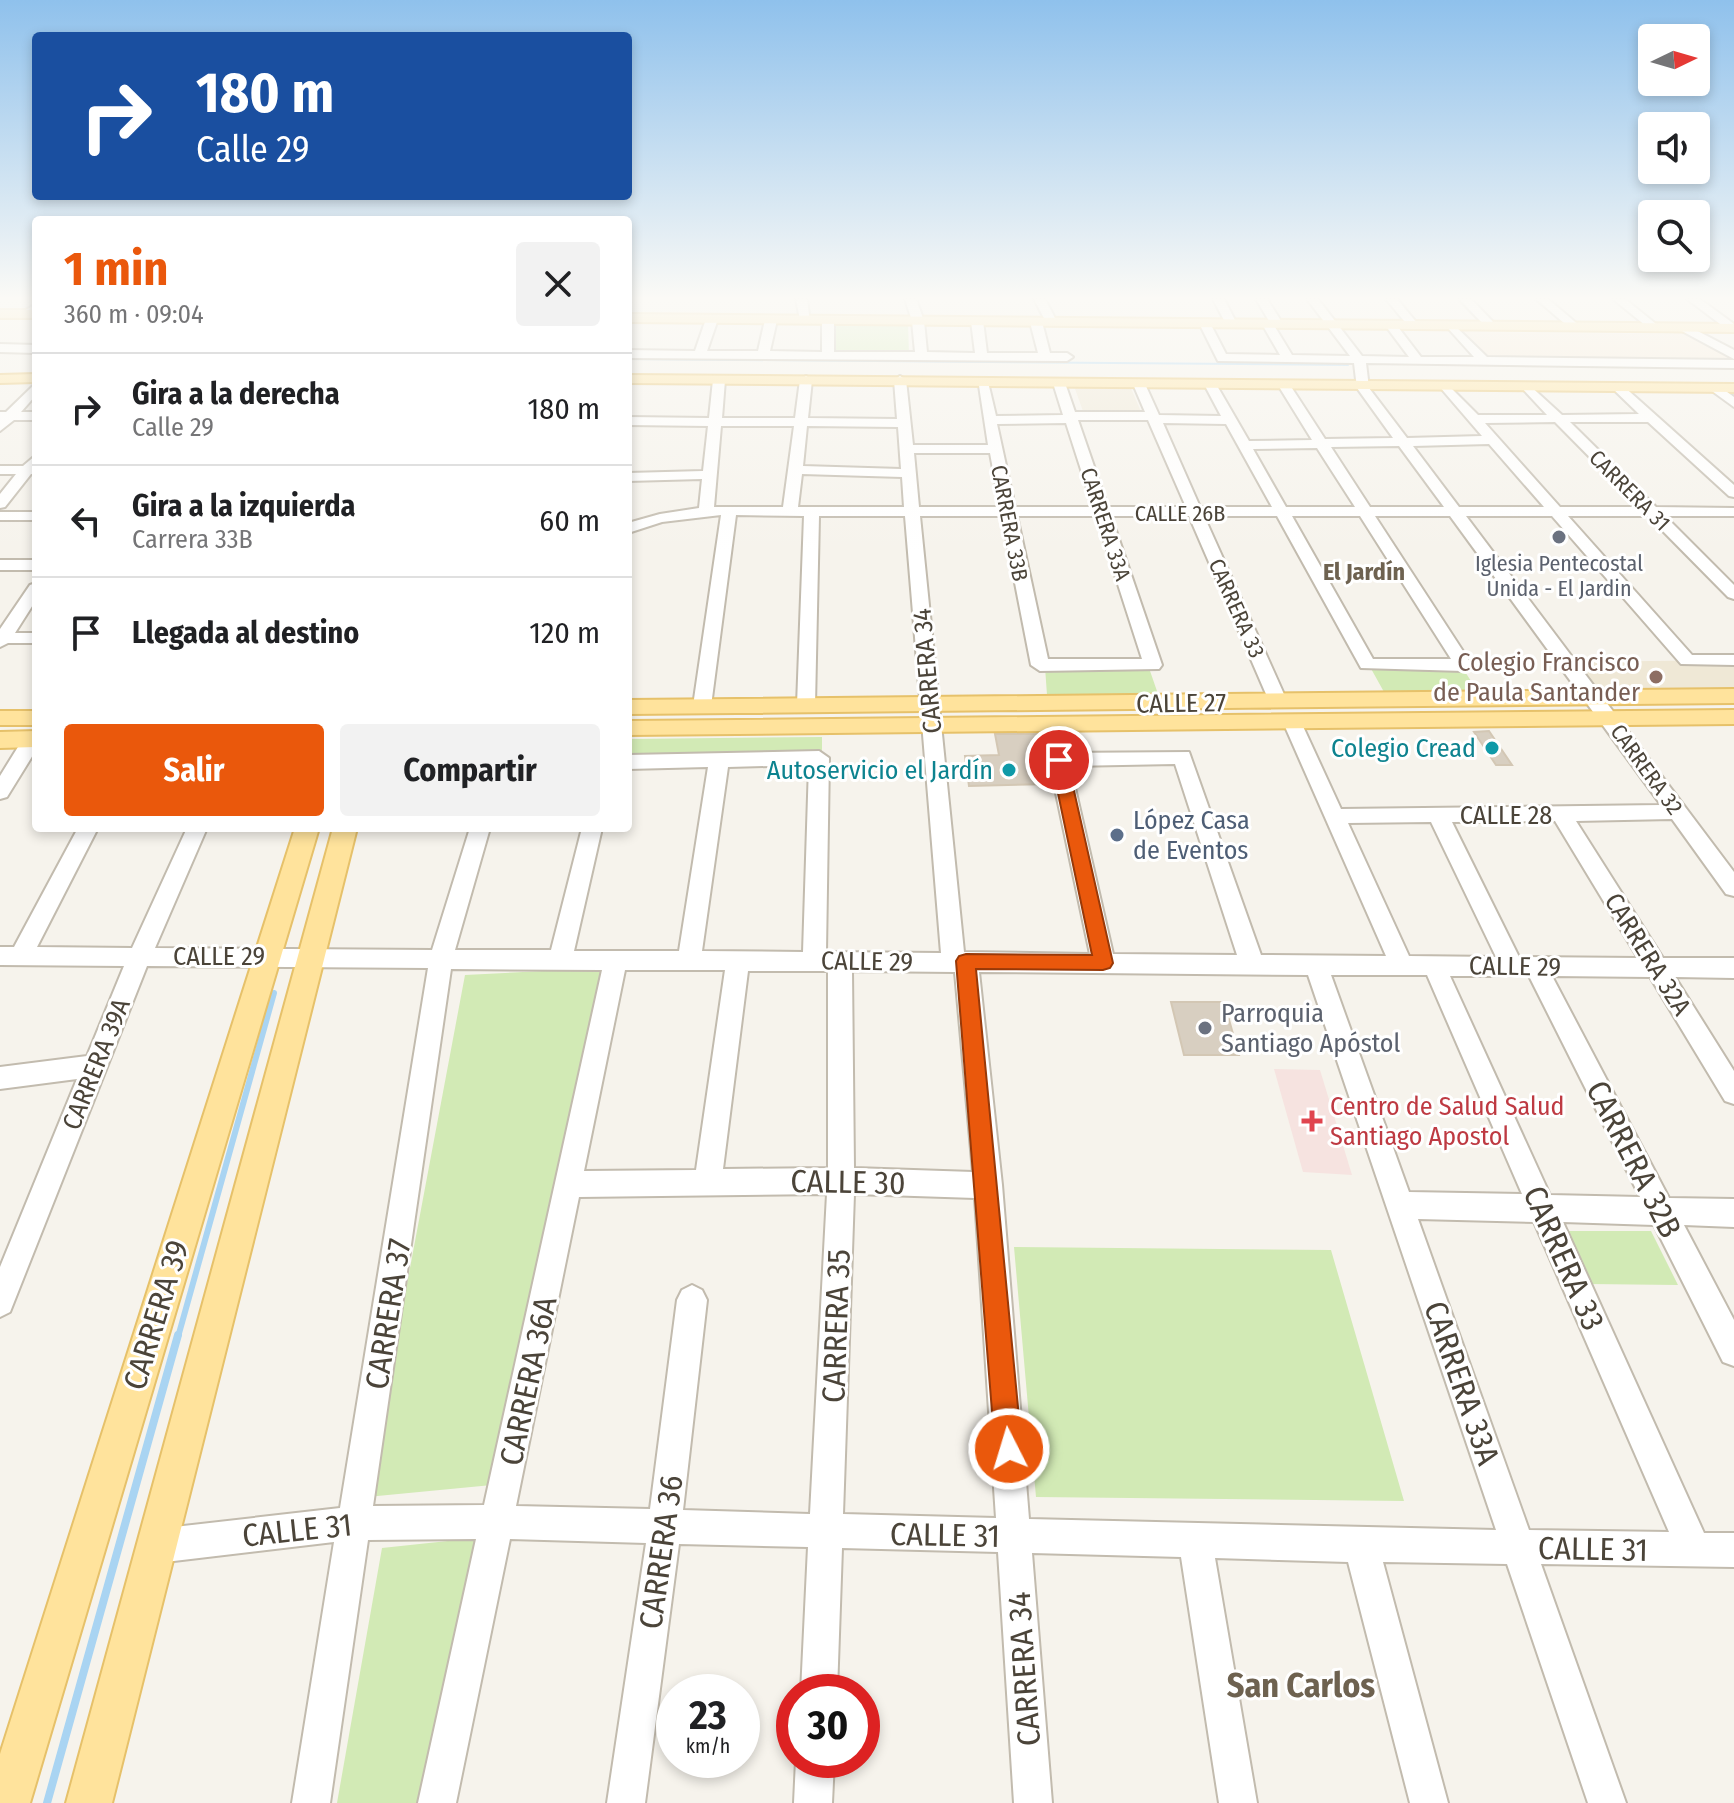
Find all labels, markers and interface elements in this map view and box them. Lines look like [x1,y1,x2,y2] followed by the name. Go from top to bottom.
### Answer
[1638,24,1710,96] north arrow
[1638,24,1710,272] map controls
[196,60,334,127] text: 180 m
[64,64,168,168] icon: right
[1638,112,1710,184] button: sound
[196,128,309,172] text: Calle 29
[1638,200,1710,272] button: search
[64,240,169,298] text: 1 min
[516,242,600,326] button: close
[64,299,204,330] text: 360 m · 09:04
[132,376,340,412] text: Gira a la derecha
[64,387,108,431] icon: right
[528,391,600,427] text: 180 m
[132,412,214,443] text: Calle 29
[1583,444,1676,537] street label: CARRERA 31
[985,463,1034,583] street label: CARRERA 33B
[1075,464,1137,584] street label: CARRERA 33A
[132,488,355,524] text: Gira a la izquierda
[64,499,108,543] icon: left
[1135,500,1225,527] street label: CALLE 26B
[539,503,600,539] text: 60 m
[132,524,253,555] text: Carrera 33B
[1550,528,1568,546] marker: Iglesia Pentecostal Unida - El Jardin
[1475,550,1643,602] place label: Iglesia Pentecostal Unida - El Jardin
[1203,554,1270,662] street label: CARRERA 33
[1323,558,1405,586] district label: El Jardín
[907,607,948,735] street label: CARRERA 34
[64,611,108,655] icon: arrive
[132,615,359,651] text: Llegada al destino
[529,615,600,651] text: 120 m
[1433,647,1640,708] place label: Colegio Francisco de Paula Santander
[1647,668,1665,686] marker: Colegio Francisco de Paula Santander
[1136,687,1226,720] street label: CALLE 27
[1605,719,1688,820] street label: CARRERA 32
[64,724,324,816] button: Salir
[340,724,600,816] button: Compartir
[1025,726,1093,794] pin
[1331,733,1476,764] place label: Colegio Cread
[1037,738,1081,782] icon: arrive
[1483,739,1501,757] marker: Colegio Cread
[767,755,993,786] place label: Autoservicio el Jardín
[1000,761,1018,779] marker: Autoservicio el Jardín
[1460,800,1552,831] street label: CALLE 28
[1133,805,1250,866] place label: López Casa de Eventos
[1108,826,1126,844] marker: López Casa de Eventos
[1598,888,1697,1021] street label: CARRERA 32A
[173,941,265,972] street label: CALLE 29
[821,945,913,978] street label: CALLE 29
[1469,950,1561,983] street label: CALLE 29
[56,994,137,1134] street label: CARRERA 39A
[1221,998,1401,1059] place label: Parroquia Santiago Apóstol
[1196,1019,1214,1037] marker: Parroquia Santiago Apóstol
[1578,1074,1690,1244] street label: CARRERA 32B
[1330,1091,1564,1152] place label: Centro de Salud Salud Santiago Apostol
[1301,1110,1323,1132] marker: Centro de Salud Salud Santiago Apostol
[790,1162,906,1202] street label: CALLE 30
[1515,1180,1613,1336] street label: CARRERA 33
[115,1236,197,1394] street label: CARRERA 39
[357,1236,419,1392] street label: CARRERA 37
[814,1248,858,1404] street label: CARRERA 35
[492,1293,564,1469] street label: CARRERA 36A
[1416,1296,1508,1470] street label: CARRERA 33A
[967,1407,1051,1491] position arrow
[631,1473,691,1631] street label: CARRERA 36
[240,1505,354,1555] street label: CALLE 31
[890,1515,1000,1555] street label: CALLE 31
[1538,1529,1648,1569] street label: CALLE 31
[1000,1591,1048,1747] street label: CARRERA 34
[1227,1665,1375,1706] district label: San Carlos
[776,1674,880,1778] speed limit sign: 30
[689,1692,727,1740] text: 23
[686,1734,730,1758] text: km/h

